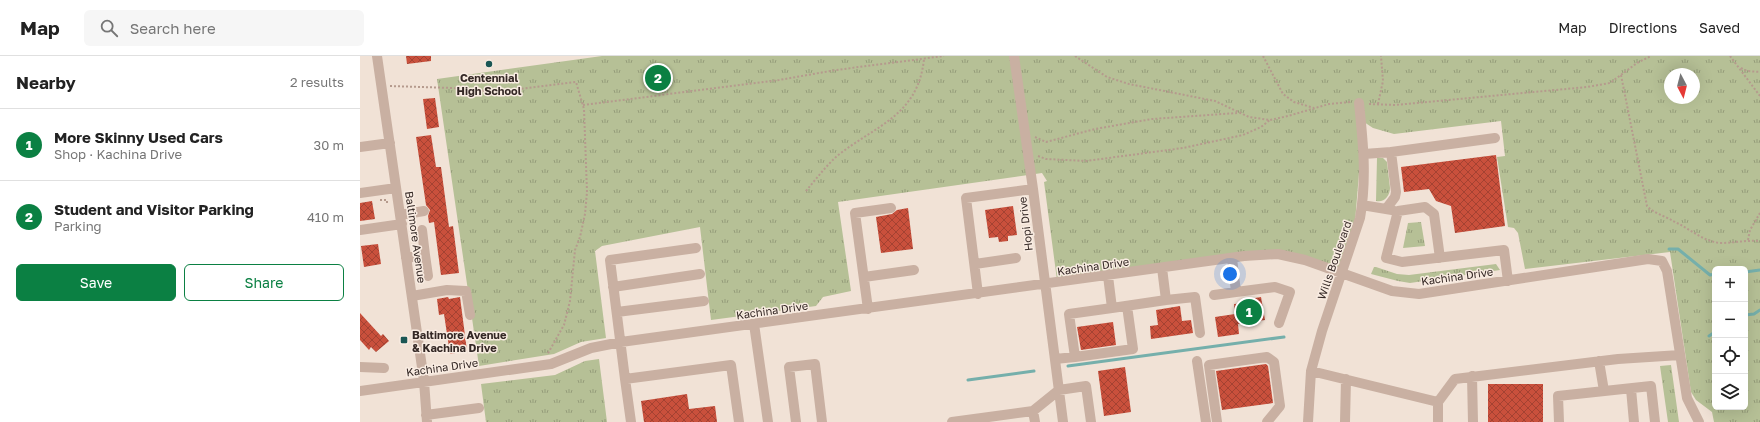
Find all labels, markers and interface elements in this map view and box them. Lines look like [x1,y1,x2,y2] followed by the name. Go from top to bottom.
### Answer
[84,10,364,46] search box
[20,16,60,39] text: Map
[98,17,120,39] icon: search
[130,19,216,37] text: Search here
[1558,19,1587,36] text: Map
[1609,19,1677,36] text: Directions
[1699,19,1740,36] text: Saved
[484,59,494,69] marker: Centennial High School
[645,63,671,93] pin: 2
[1664,68,1700,104] north arrow
[457,71,522,97] place label: Centennial High School
[16,72,76,93] text: Nearby
[290,74,344,90] text: 2 results
[54,128,223,146] text: More Skinny Used Cars
[26,137,32,153] text: 1
[314,137,344,153] text: 30 m
[54,146,182,162] text: Shop · Kachina Drive
[403,190,429,284] street label: Baltimore Avenue
[1015,196,1035,252] street label: Hopi Drive
[54,200,254,218] text: Student and Visitor Parking
[25,209,33,225] text: 2
[307,209,344,225] text: 410 m
[54,218,102,234] text: Parking
[1314,219,1354,301] street label: Wills Boulevard
[1056,255,1130,277] street label: Kachina Drive
[16,264,176,301] button: Save
[184,264,344,301] button: Share
[1220,264,1240,284] your location
[1420,265,1494,287] street label: Kachina Drive
[1712,266,1748,410] map controls
[1712,266,1748,302] button: +
[1236,297,1262,327] pin: 1
[735,299,809,321] street label: Kachina Drive
[1712,302,1748,338] button: −
[412,328,507,354] place label: Baltimore Avenue & Kachina Drive
[399,335,409,345] marker: Baltimore Avenue & Kachina Drive
[1712,338,1748,374] button: locate
[405,356,479,378] street label: Kachina Drive
[1712,374,1748,410] button: layers

